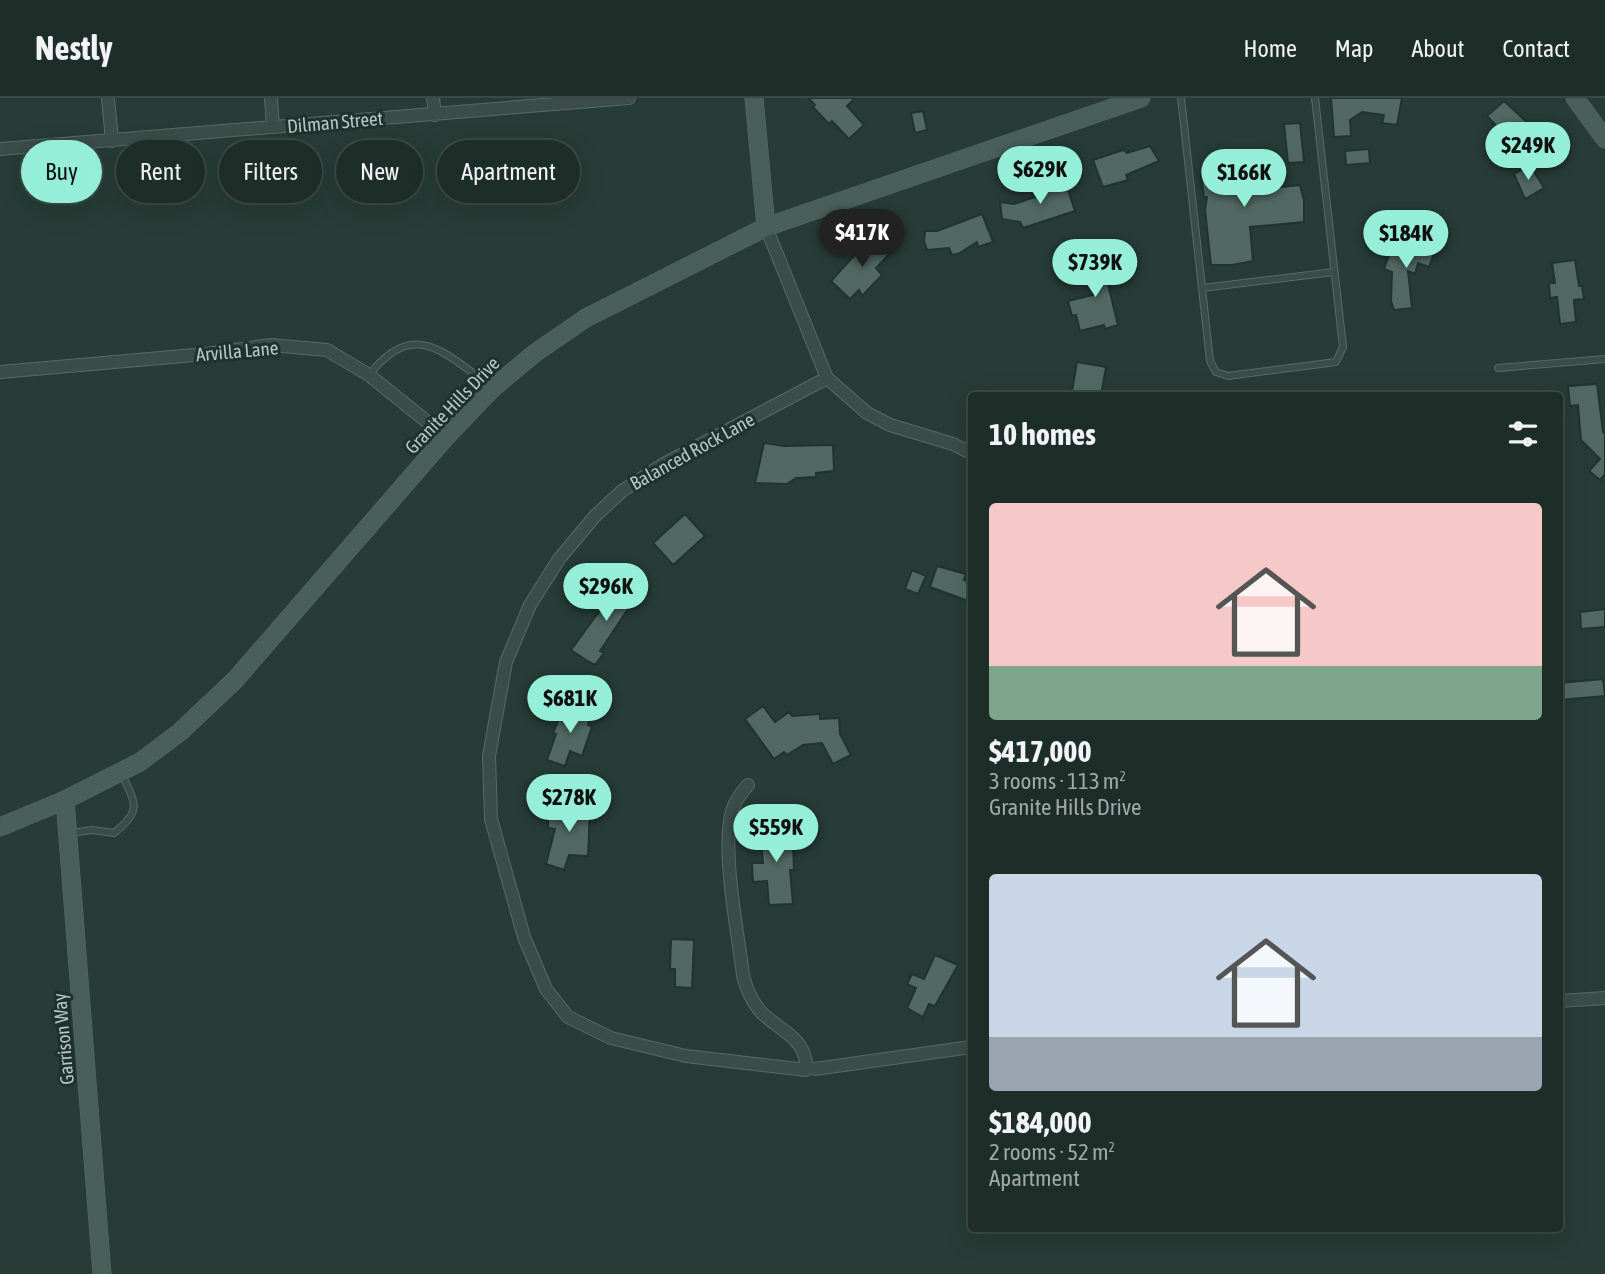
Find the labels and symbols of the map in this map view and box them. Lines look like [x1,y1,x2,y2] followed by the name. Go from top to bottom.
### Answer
[286,107,384,137] street label: Dilman Street
[1479,122,1577,182] pin: $249K
[991,146,1089,206] pin: $629K
[1195,150,1293,209] pin: $166K
[813,209,911,269] pin: $417K
[1357,211,1455,270] pin: $184K
[1046,240,1144,299] pin: $739K
[195,336,279,366] street label: Arvilla Lane
[400,352,504,458] street label: Granite Hills Drive
[626,408,758,494] street label: Balanced Rock Lane
[557,564,655,623] pin: $296K
[521,676,619,735] pin: $681K
[520,774,618,834] pin: $278K
[727,804,825,864] pin: $559K
[48,992,78,1086] street label: Garrison Way

